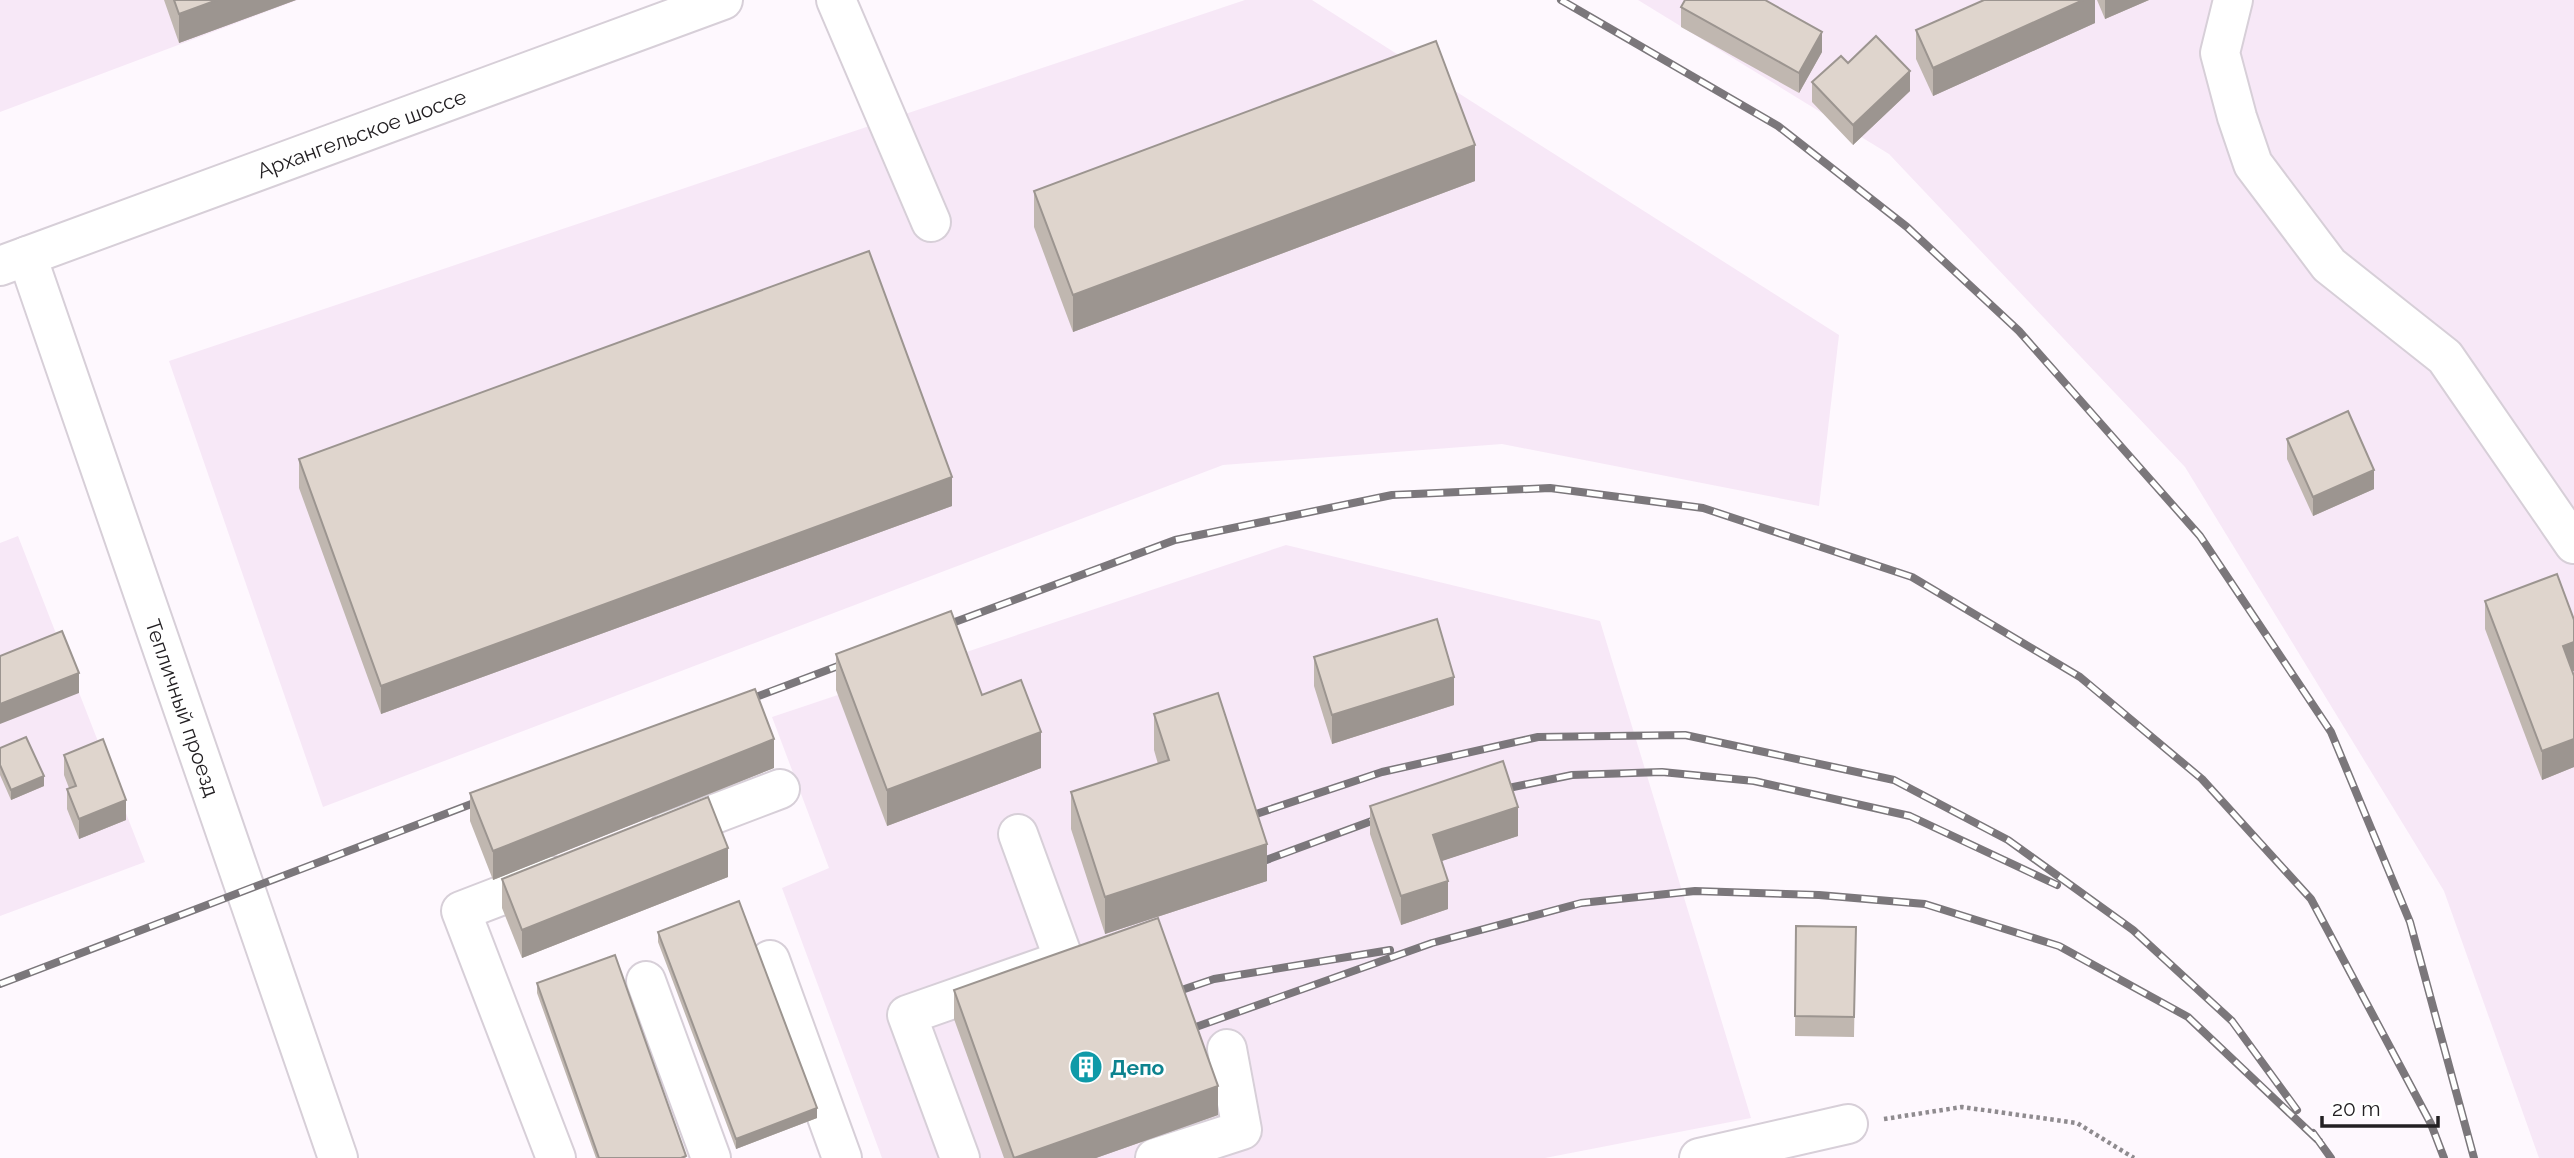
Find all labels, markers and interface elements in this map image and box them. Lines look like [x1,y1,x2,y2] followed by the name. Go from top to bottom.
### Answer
[253,83,469,183] street label: Архангельское шоссе
[141,616,225,800] street label: Тепличный проезд
[1067,1048,1105,1086] building icon: Депо
[1110,1055,1165,1080] place label: Депо
[2322,1084,2438,1128] scale bar
[2332,1096,2380,1121] text: 20 m

